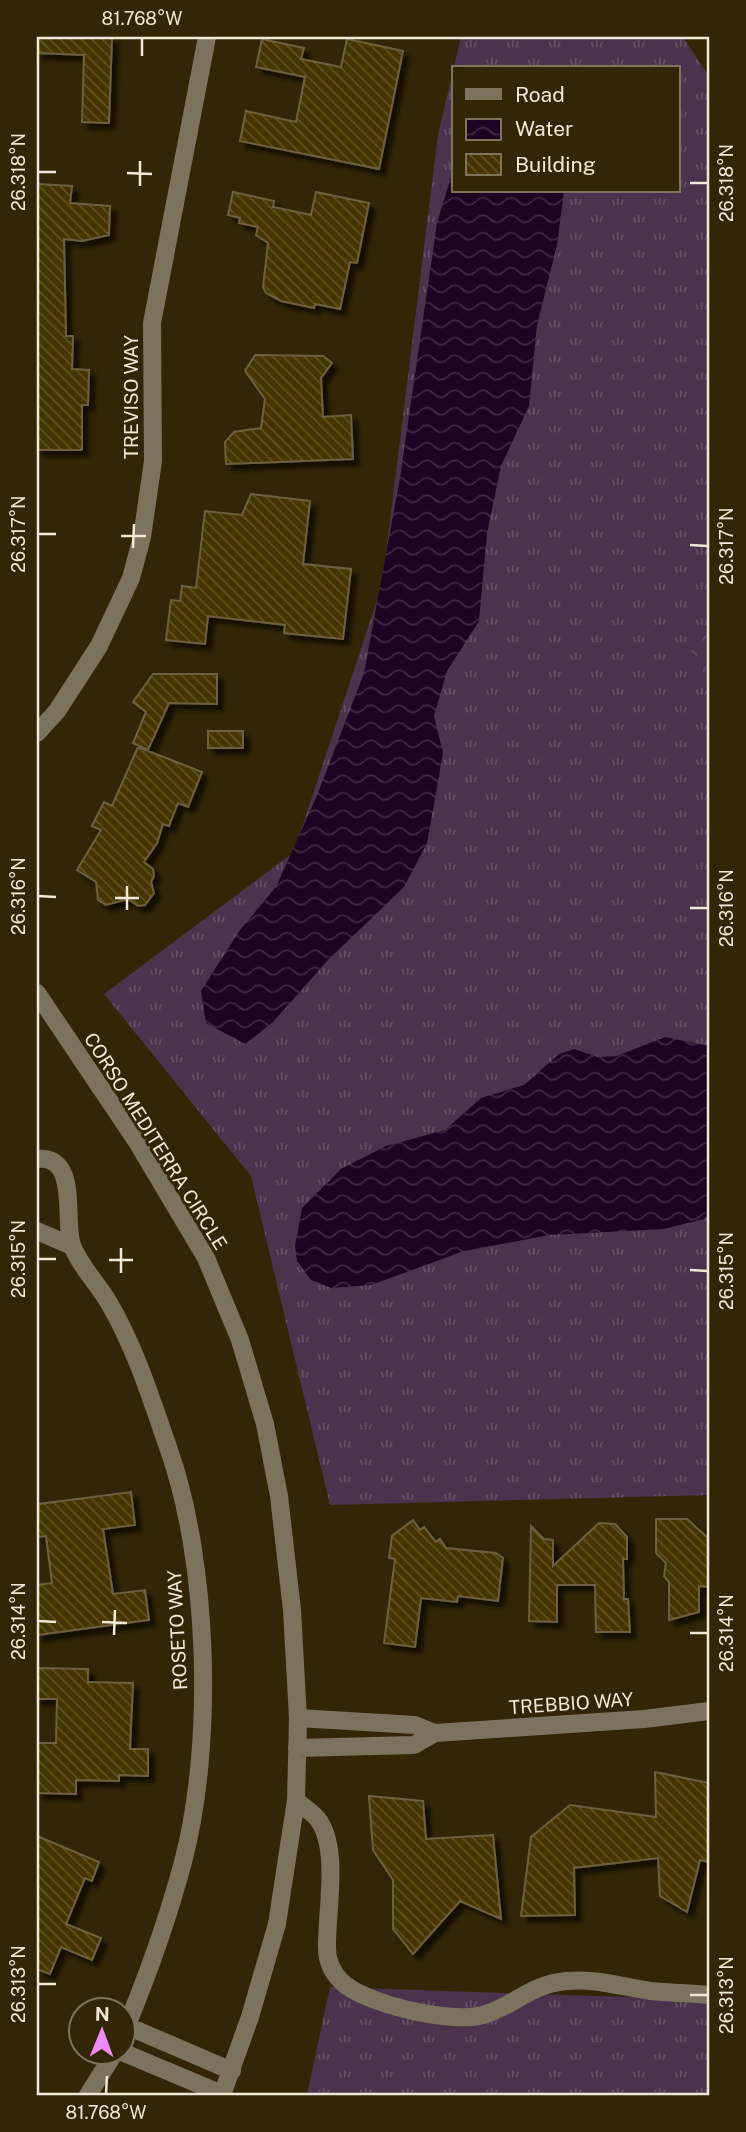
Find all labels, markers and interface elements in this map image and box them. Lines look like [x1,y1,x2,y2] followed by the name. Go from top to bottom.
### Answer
[102,8,182,29] text: 81.768°W
[452,66,680,192] legend
[515,82,565,107] text: Road
[515,116,573,141] text: Water
[8,133,29,211] text: 26.318°N
[716,144,737,222] text: 26.318°N
[515,152,596,177] text: Building
[120,334,142,459] street label: TREVISO WAY
[8,495,29,573] text: 26.317°N
[716,507,737,585] text: 26.317°N
[8,857,29,935] text: 26.316°N
[716,869,737,947] text: 26.316°N
[80,1028,232,1254] street label: CORSO MEDITERRA CIRCLE
[8,1220,29,1298] text: 26.315°N
[716,1232,737,1310] text: 26.315°N
[163,1569,191,1691] street label: ROSETO WAY
[8,1582,29,1660] text: 26.314°N
[716,1594,737,1672] text: 26.314°N
[508,1688,635,1718] street label: TREBBIO WAY
[8,1945,29,2023] text: 26.313°N
[716,1956,737,2034] text: 26.313°N
[66,1996,136,2066] north arrow
[95,2003,110,2025] text: N
[66,2102,146,2123] text: 81.768°W

